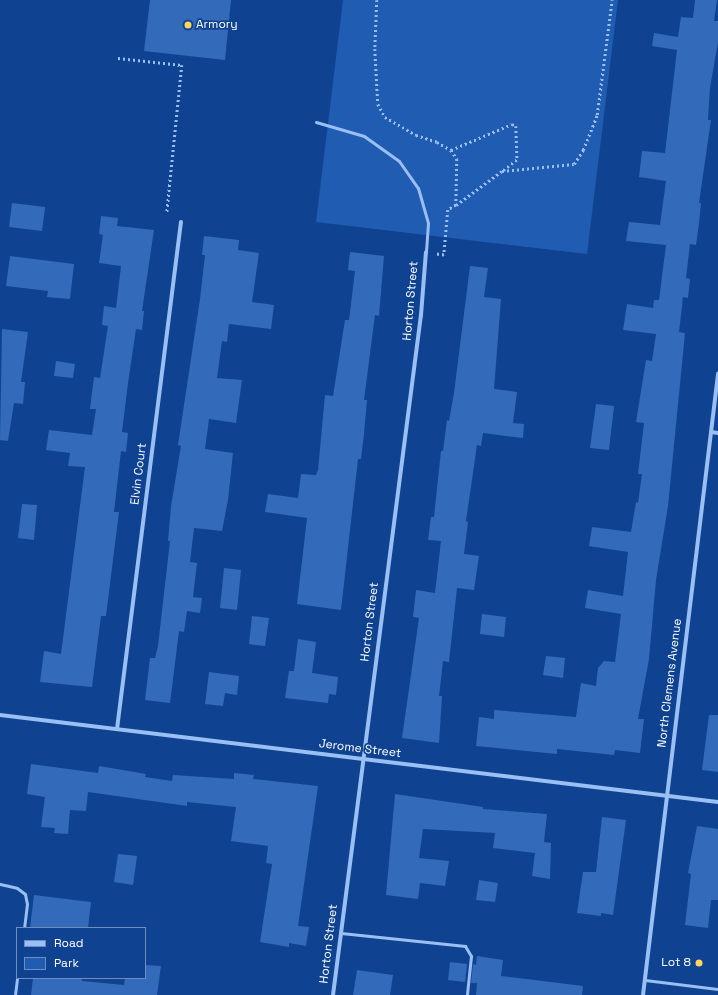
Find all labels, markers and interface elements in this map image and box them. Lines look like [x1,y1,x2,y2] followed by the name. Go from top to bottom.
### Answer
[196,18,238,32] place label: Armory
[183,20,193,30] marker: Armory
[400,261,422,341] street label: Horton Street
[128,442,150,506] street label: Elvin Court
[358,582,382,662] street label: Horton Street
[655,618,685,748] street label: North Clemens Avenue
[318,737,402,761] street label: Jerome Street
[317,904,341,984] street label: Horton Street
[16,927,146,979] legend
[54,935,83,951] text: Road
[54,955,79,971] text: Park
[661,956,691,970] place label: Lot 8
[694,958,704,968] marker: Lot 8

